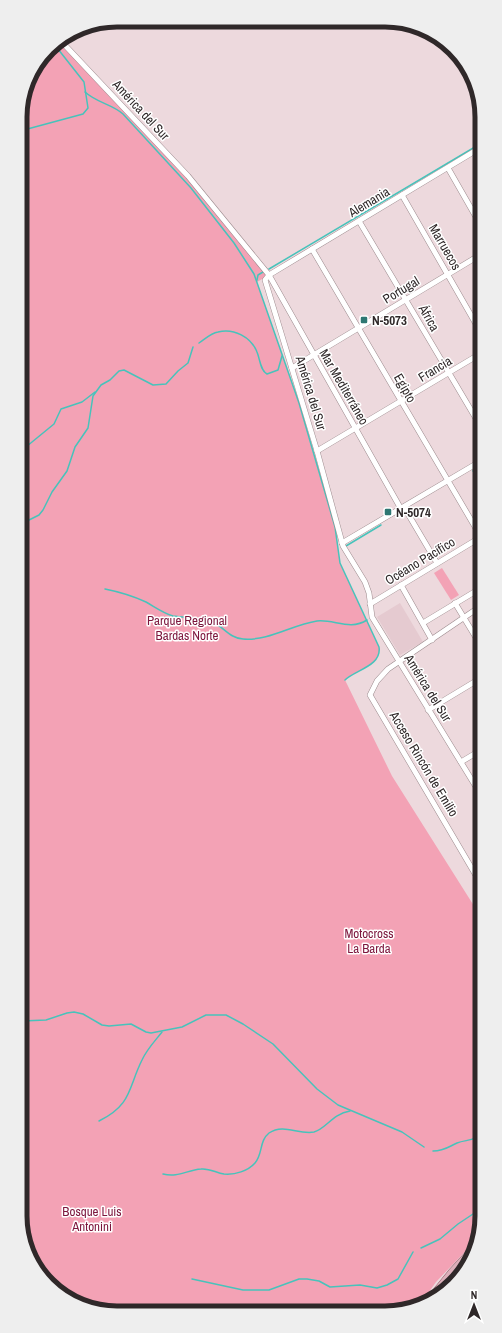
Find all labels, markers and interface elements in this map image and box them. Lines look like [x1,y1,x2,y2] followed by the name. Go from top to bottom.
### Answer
[108,76,174,144] street label: América del Sur
[344,183,393,221] street label: Alemania
[425,221,465,273] street label: Marruecos
[380,272,422,308] street label: Portugal
[414,301,443,334] street label: África
[372,312,407,329] place label: N-5073
[359,315,369,325] marker: N-5073
[315,346,373,428] street label: Mar Mediterráneo
[415,352,455,386] street label: Francia
[291,353,330,432] street label: América del Sur
[390,370,420,406] street label: Egipto
[396,504,431,521] place label: N-5074
[383,507,393,517] marker: N-5074
[382,533,458,589] street label: Océano Pacífico
[147,612,227,644] park label: Parque Regional Bardas Norte
[400,650,456,725] street label: América del Sur
[385,707,462,820] street label: Acceso Rincón de Emilio
[344,925,394,957] park label: Motocross La Barda
[62,1203,122,1235] park label: Bosque Luis Antonini
[454,1285,494,1325] north arrow
[471,1288,477,1302] text: N

